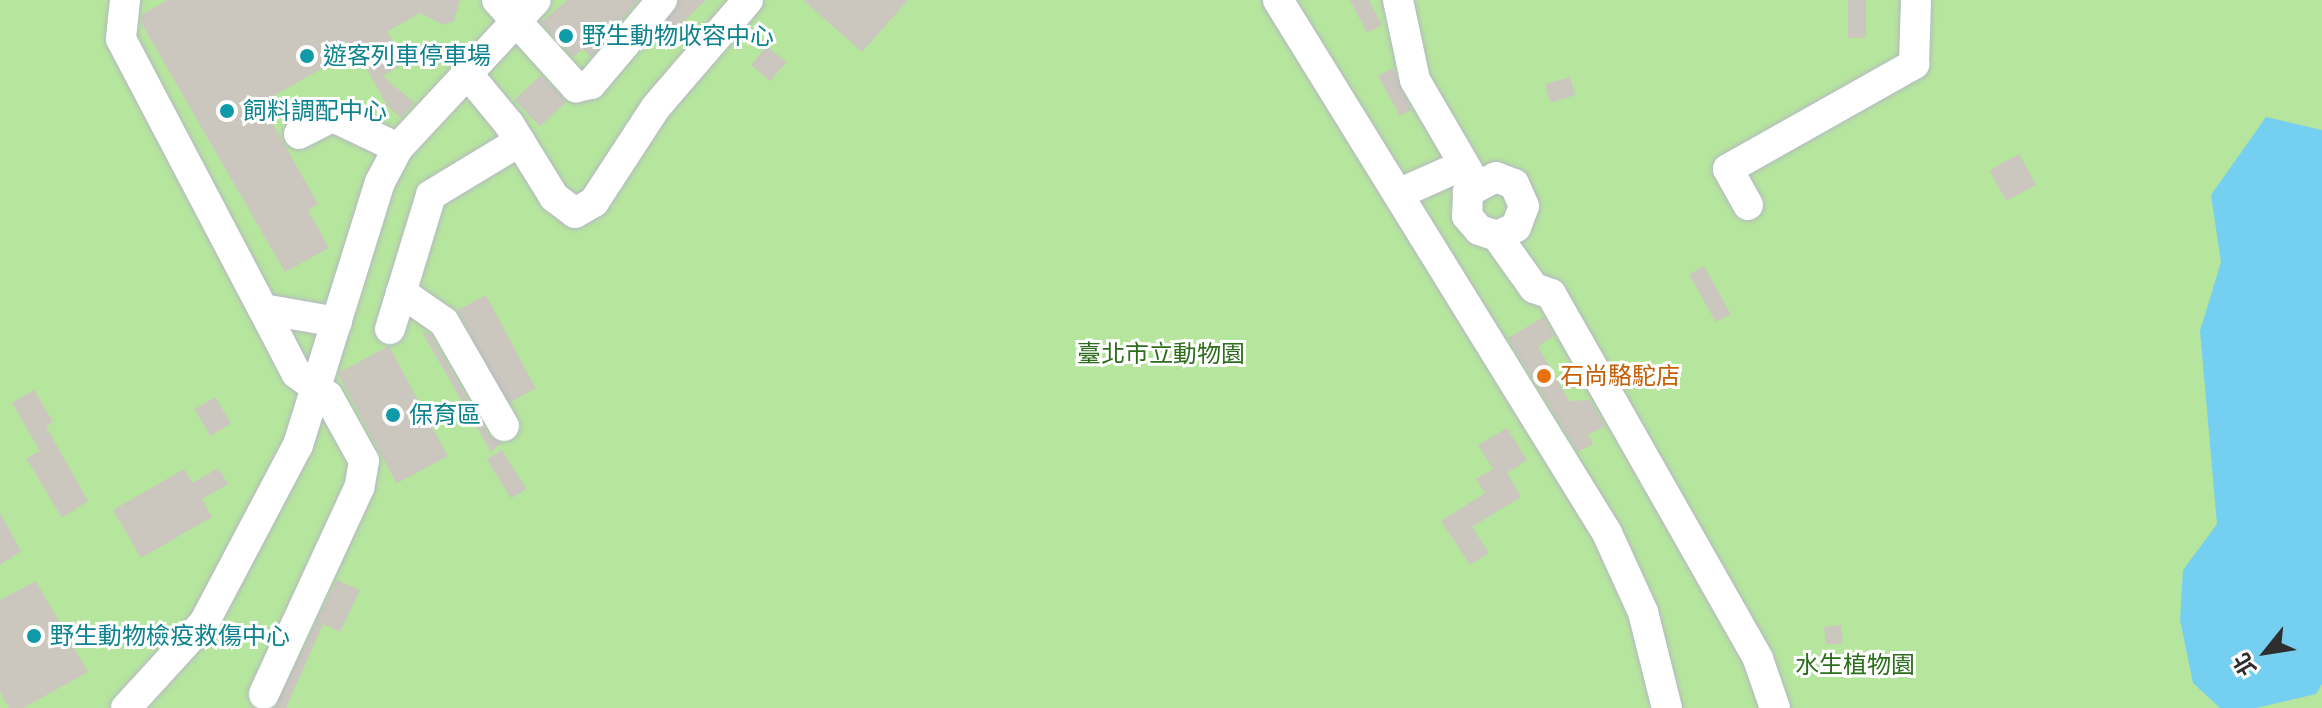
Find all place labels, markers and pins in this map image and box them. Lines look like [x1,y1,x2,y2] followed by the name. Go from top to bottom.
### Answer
[582,22,774,50] place label: 野生動物收容中心
[557,27,575,45] marker: 野生動物收容中心
[323,42,491,70] place label: 遊客列車停車場
[298,47,316,65] marker: 遊客列車停車場
[243,97,387,125] place label: 飼料調配中心
[218,102,236,120] marker: 飼料調配中心
[1560,362,1680,390] place label: 石尚駱駝店
[1535,367,1553,385] marker: 石尚駱駝店
[409,401,481,429] place label: 保育區
[384,406,402,424] marker: 保育區
[50,622,290,650] place label: 野生動物檢疫救傷中心
[25,627,43,645] marker: 野生動物檢疫救傷中心

